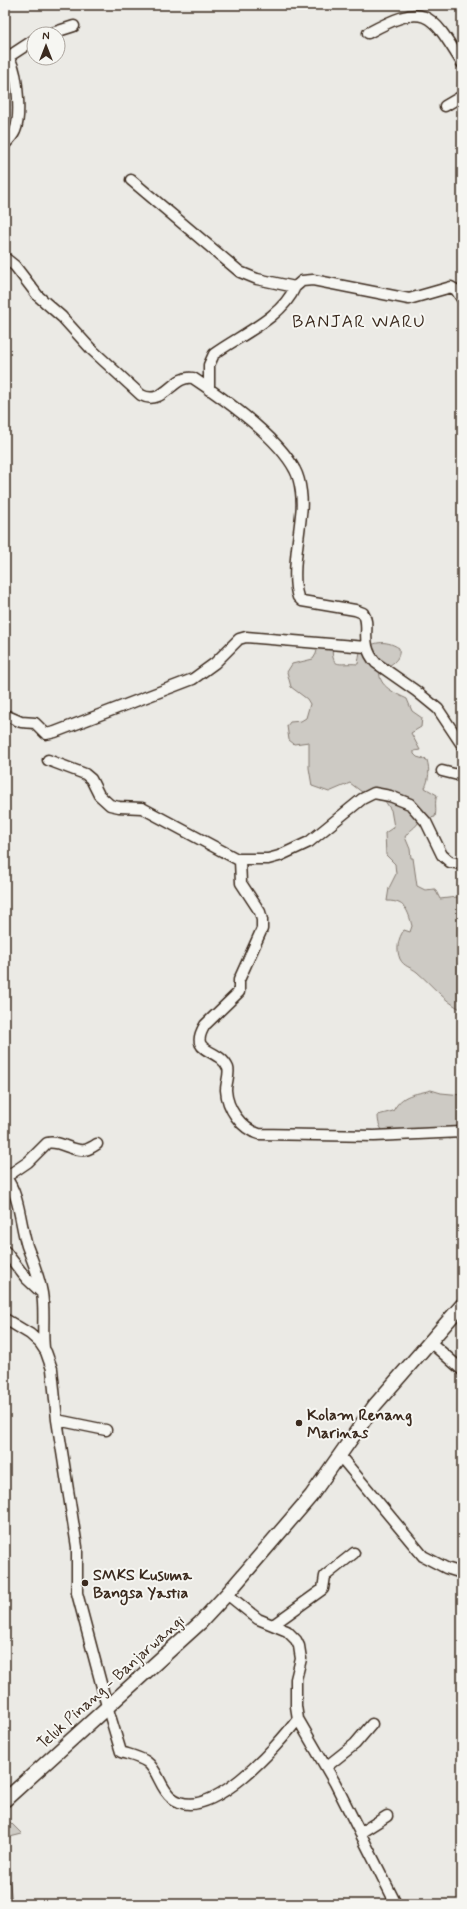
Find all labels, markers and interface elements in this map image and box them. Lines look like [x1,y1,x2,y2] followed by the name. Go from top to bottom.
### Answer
[26,26,66,66] north arrow
[42,30,50,44] text: N
[292,310,426,334] district label: BANJAR WARU
[307,1405,412,1444] place label: Kolam Renang Marinas
[294,1418,304,1428] marker: Kolam Renang Marinas
[93,1565,192,1606] place label: SMKS Kusuma Bangsa Yastia
[80,1578,90,1588] marker: SMKS Kusuma Bangsa Yastia
[33,1610,189,1754] street label: Teluk Pinang - Banjarwangi

